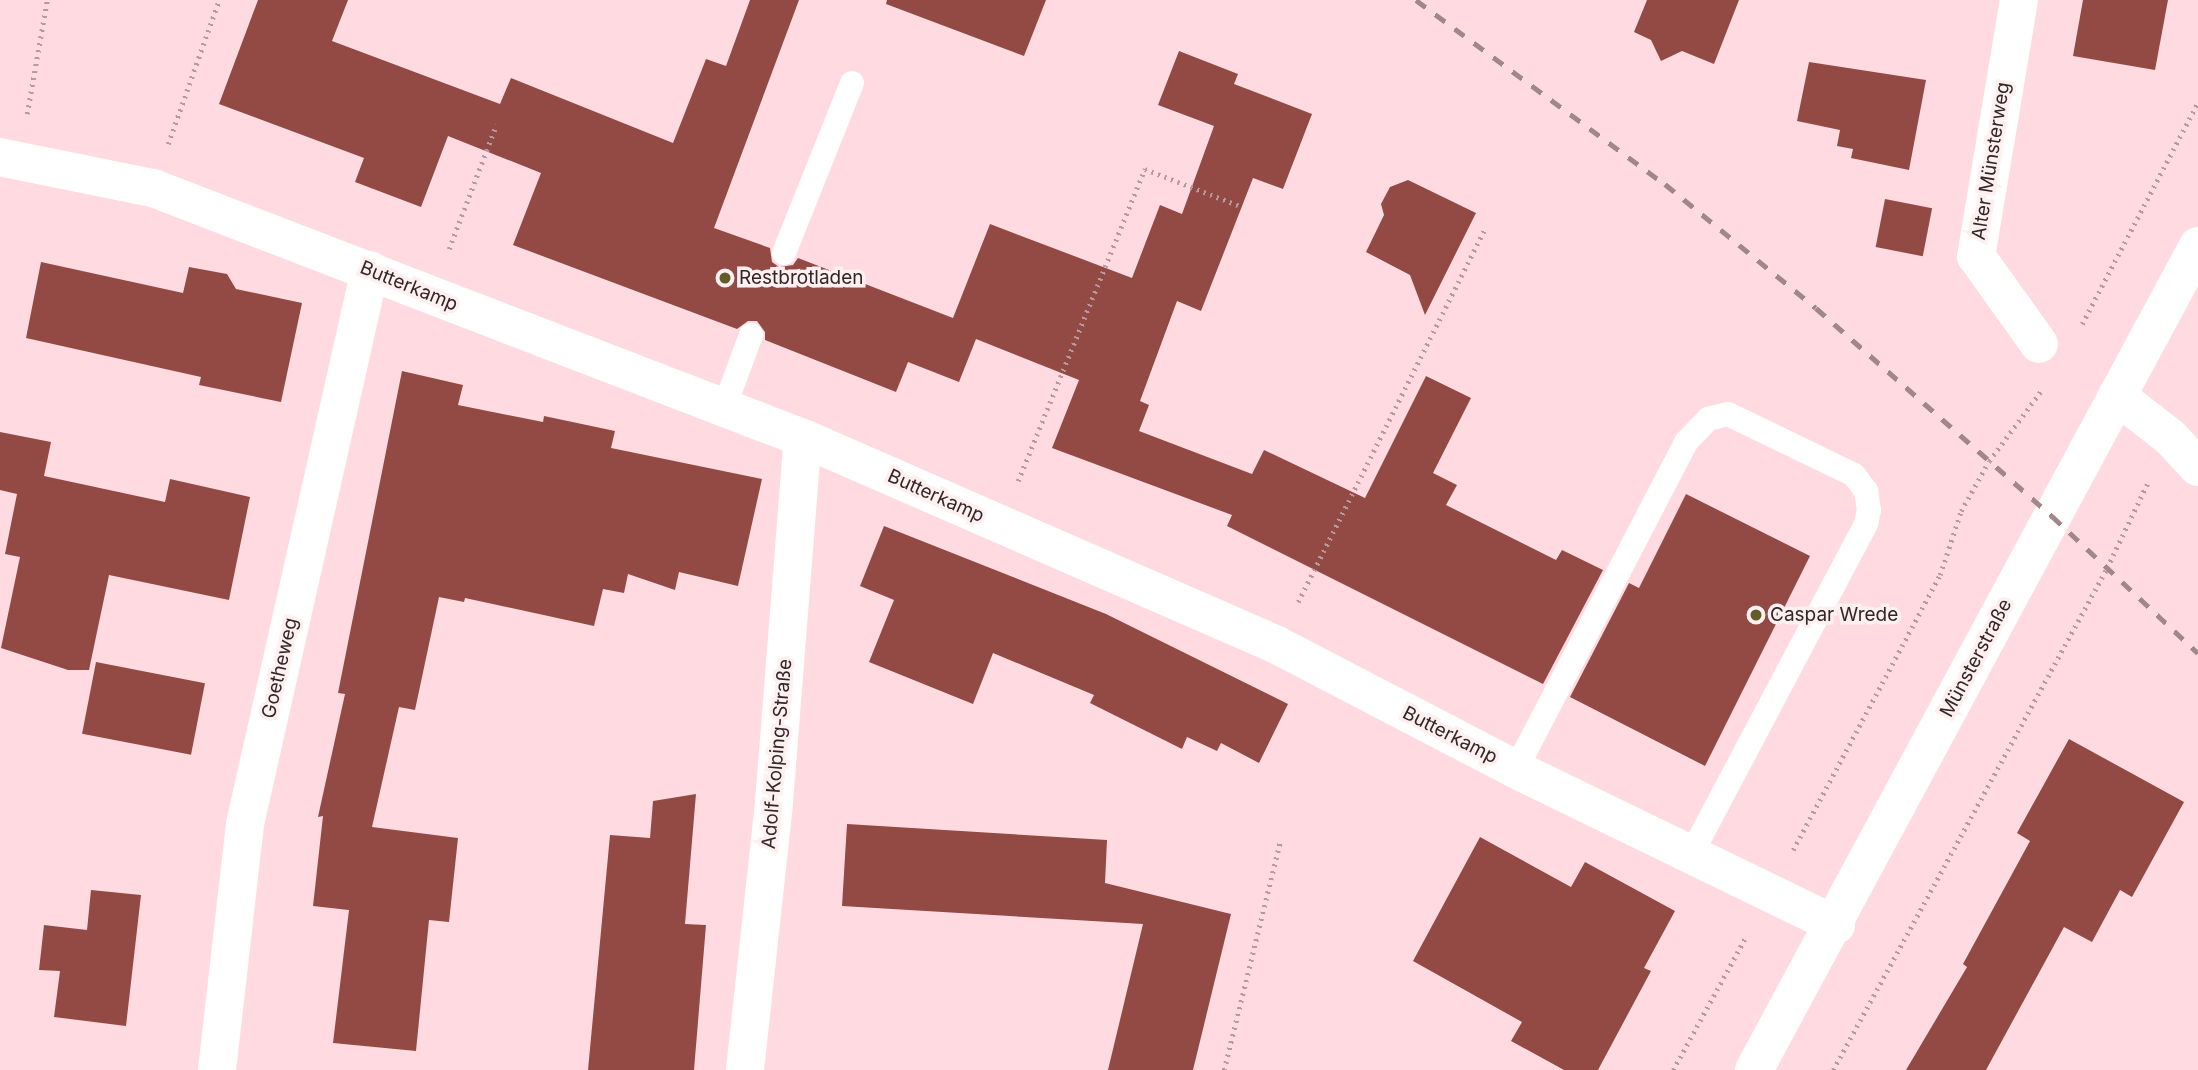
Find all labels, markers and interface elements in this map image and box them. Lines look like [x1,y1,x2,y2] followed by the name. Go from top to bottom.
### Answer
[1967,80,2015,242] street label: Alter Münsterweg
[357,256,461,316] street label: Butterkamp
[739,267,864,289] place label: Restbrotladen
[717,270,733,286] marker: Restbrotladen
[884,465,988,527] street label: Butterkamp
[1935,595,2017,721] street label: Münsterstraße
[1770,604,1898,626] place label: Caspar Wrede
[1748,607,1764,623] marker: Caspar Wrede
[257,615,303,721] street label: Goetheweg
[757,658,797,850] street label: Adolf-Kolping-Straße
[1399,701,1501,769] street label: Butterkamp

